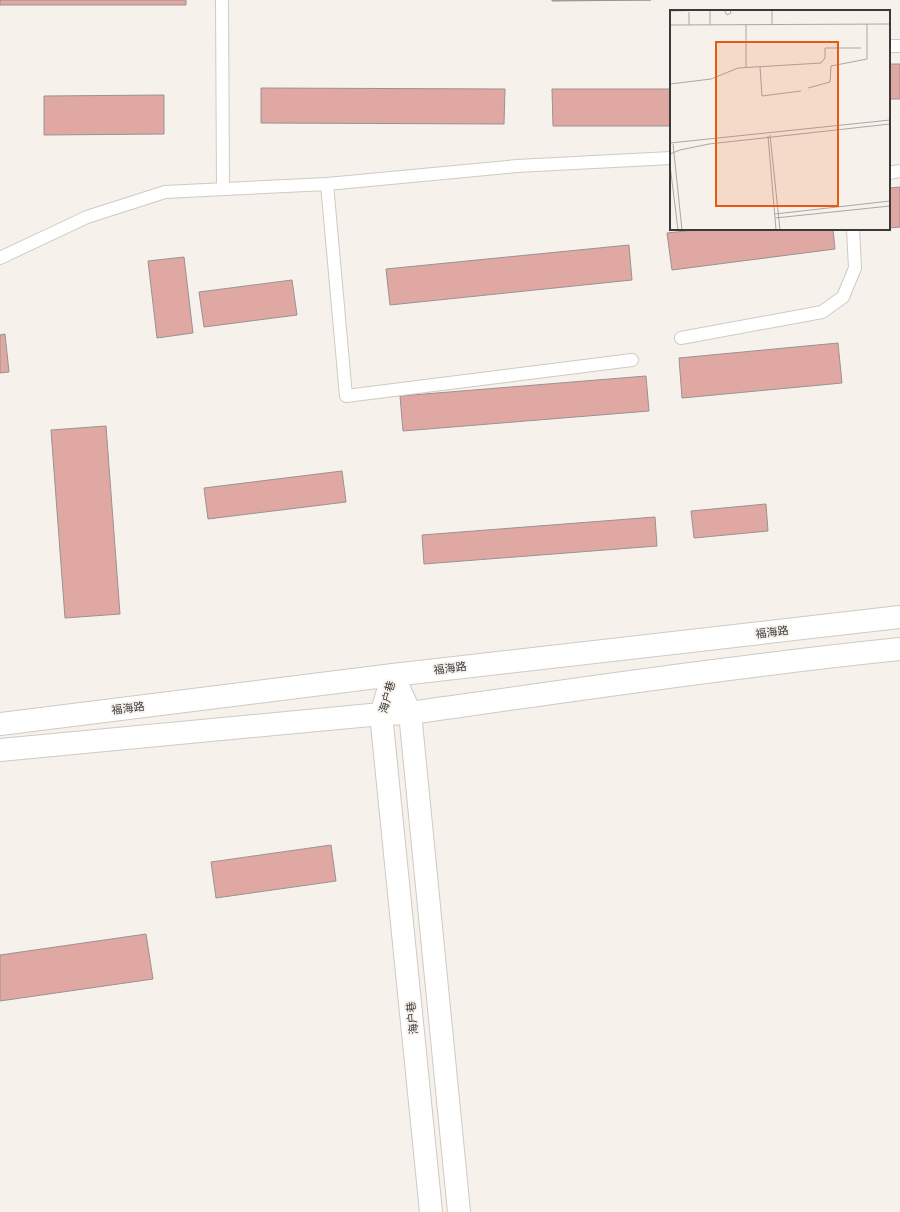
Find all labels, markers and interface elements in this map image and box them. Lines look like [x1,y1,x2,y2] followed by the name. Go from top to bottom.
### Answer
[670,10,890,230] inset map
[755,624,789,641] street label: 福海路
[433,660,467,677] street label: 福海路
[377,680,398,715] street label: 海户巷
[111,700,145,717] street label: 福海路
[404,1001,421,1035] street label: 海户巷

